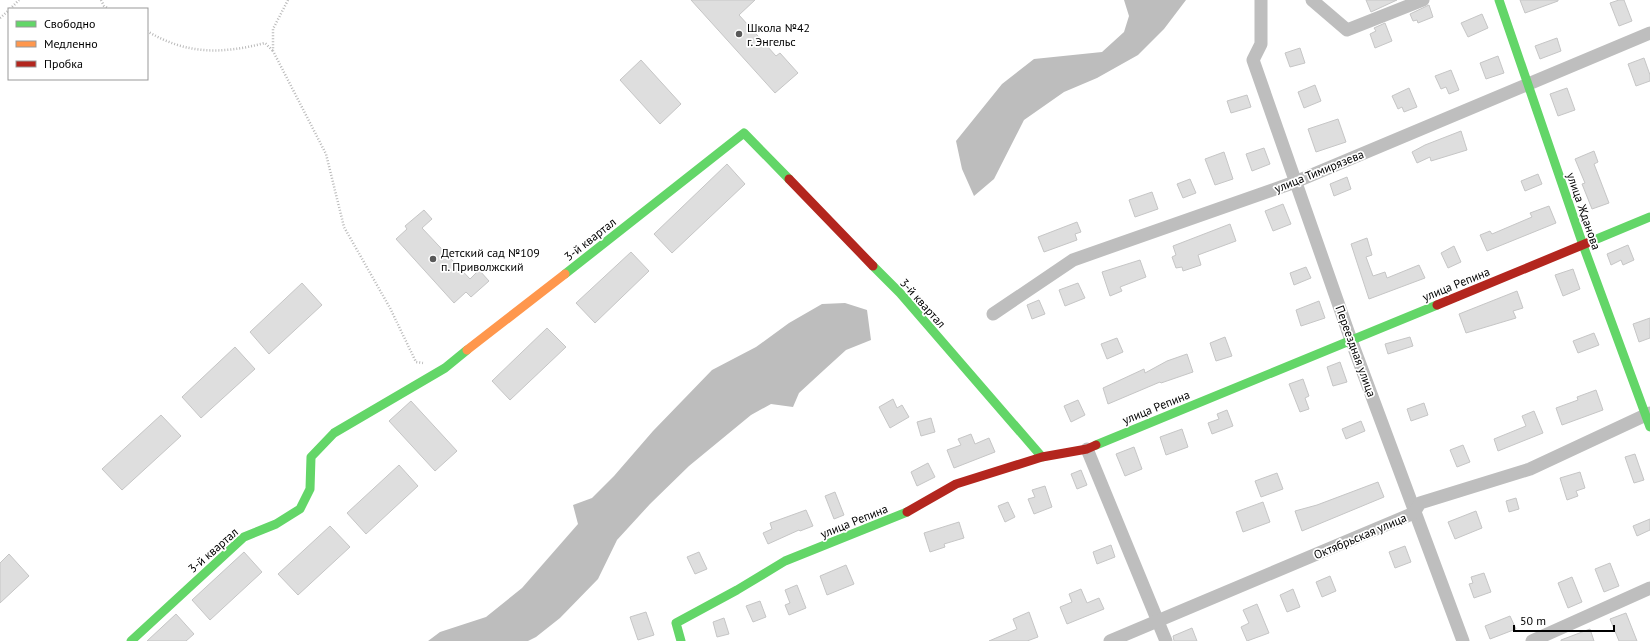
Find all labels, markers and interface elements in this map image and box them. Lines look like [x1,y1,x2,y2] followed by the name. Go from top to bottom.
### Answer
[8,8,148,80] legend
[44,16,95,31] text: Свободно
[747,20,810,49] place label: Школа №42 г. Энгельс
[734,29,744,39] marker: Школа №42 г. Энгельс
[44,36,98,51] text: Медленно
[44,56,83,71] text: Пробка
[1272,146,1366,196] street label: улица Тимирязева
[1564,170,1604,252] street label: улица Жданова
[561,214,619,264] street label: 3-й квартал
[441,245,540,274] place label: Детский сад №109 п. Приволжский
[428,254,438,264] marker: Детский сад №109 п. Приволжский
[1420,264,1492,304] street label: улица Репина
[897,275,949,331] street label: 3-й квартал
[1332,303,1380,399] street label: Переездная улица
[1120,387,1192,427] street label: улица Репина
[818,501,890,541] street label: улица Репина
[1311,510,1409,562] street label: Октябрьская улица
[185,524,241,576] street label: 3-й квартал
[1514,607,1614,633] scale bar
[1520,613,1546,628] text: 50 m

